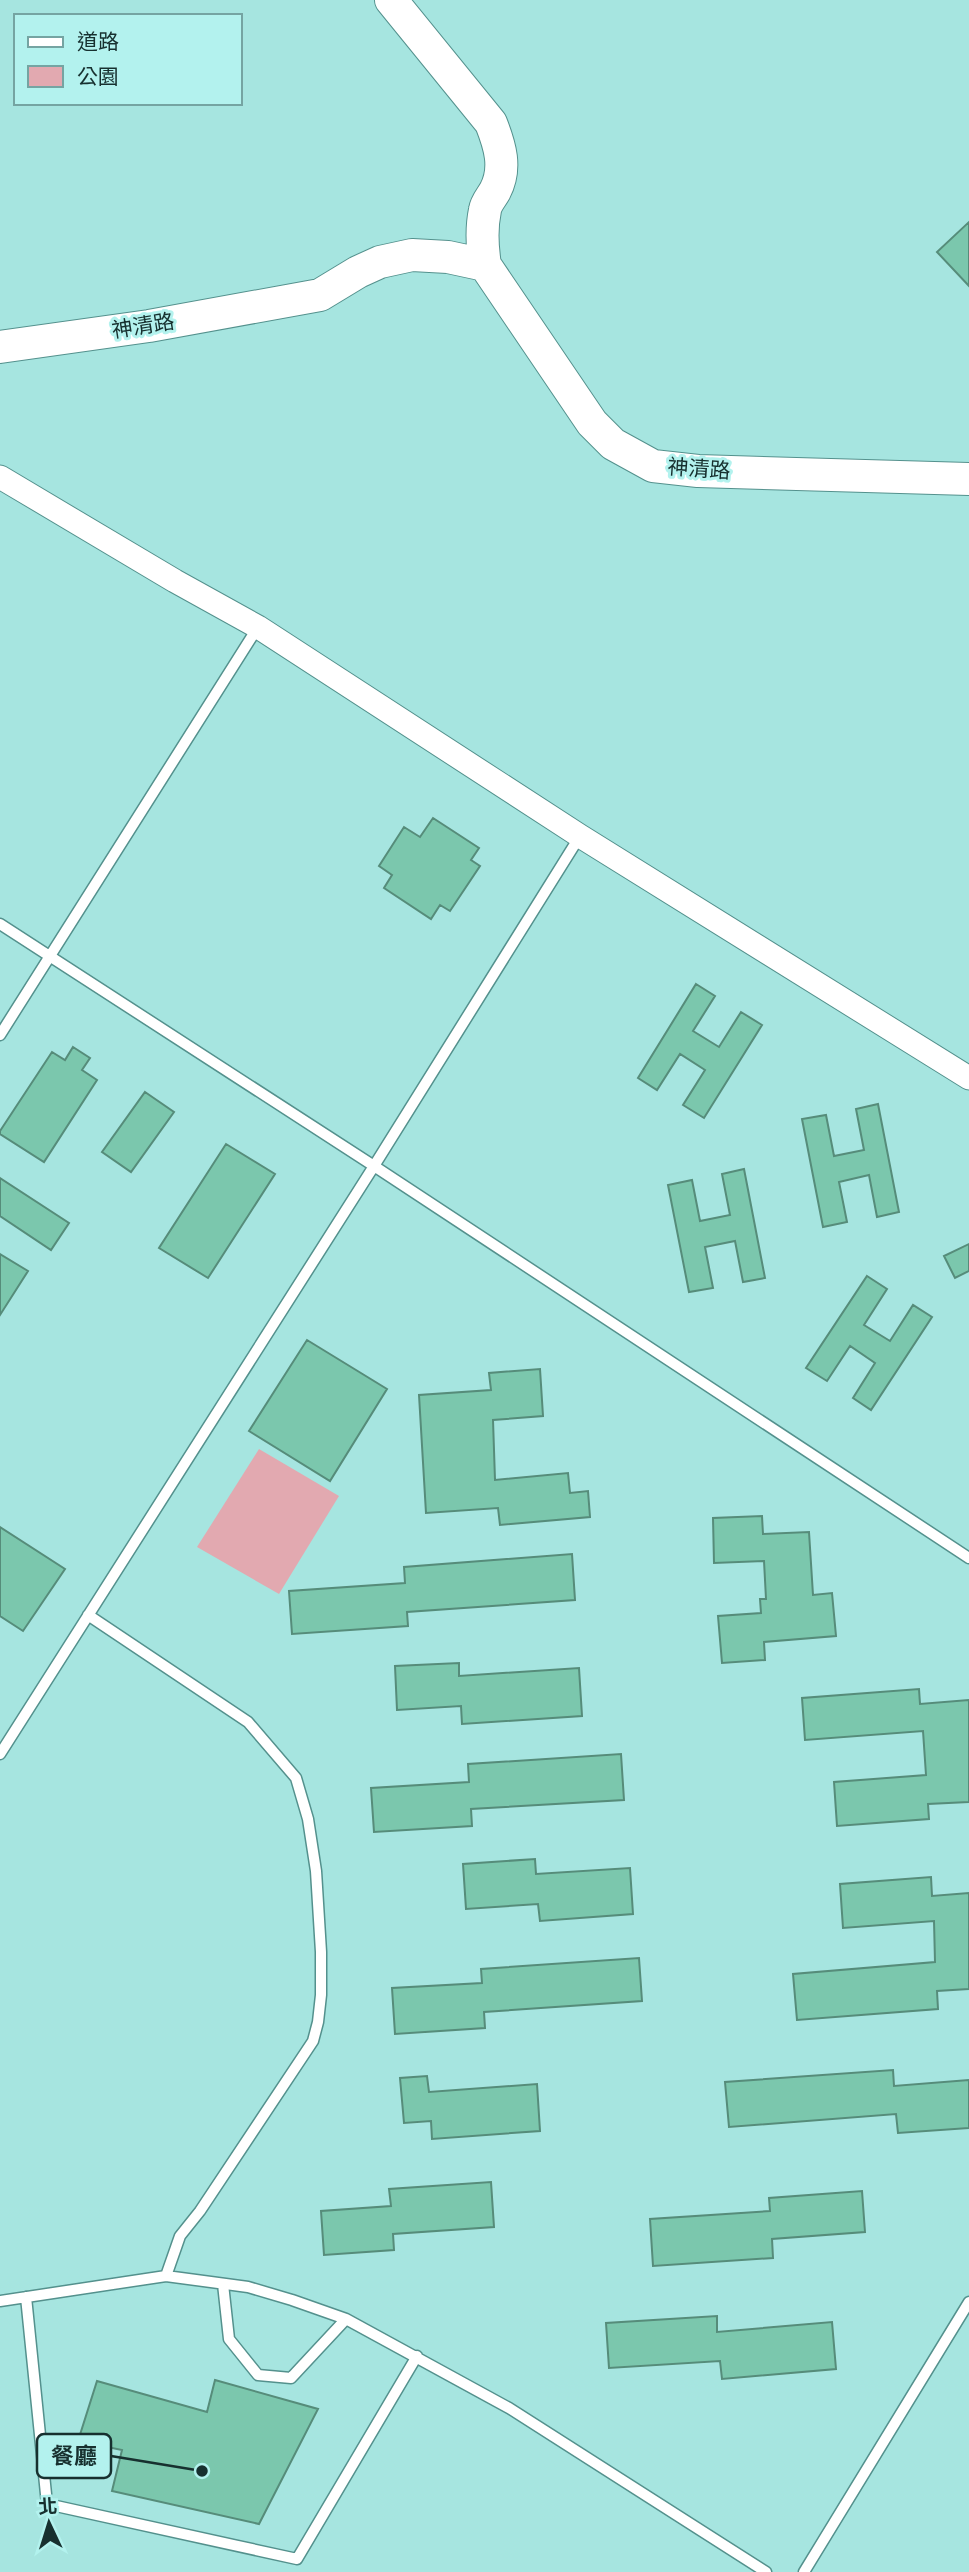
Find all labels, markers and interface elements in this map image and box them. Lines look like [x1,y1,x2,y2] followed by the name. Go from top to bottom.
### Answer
[14,14,242,105] legend
[77,27,119,55] text: 道路
[77,62,119,90] text: 公園
[110,306,176,344] street label: 神清路
[667,452,731,484] street label: 神清路
[37,2434,111,2478] callout: 餐廳
[51,2439,97,2471] text: 餐廳
[14,2488,84,2558] north arrow
[37,2492,58,2520] text: 北

